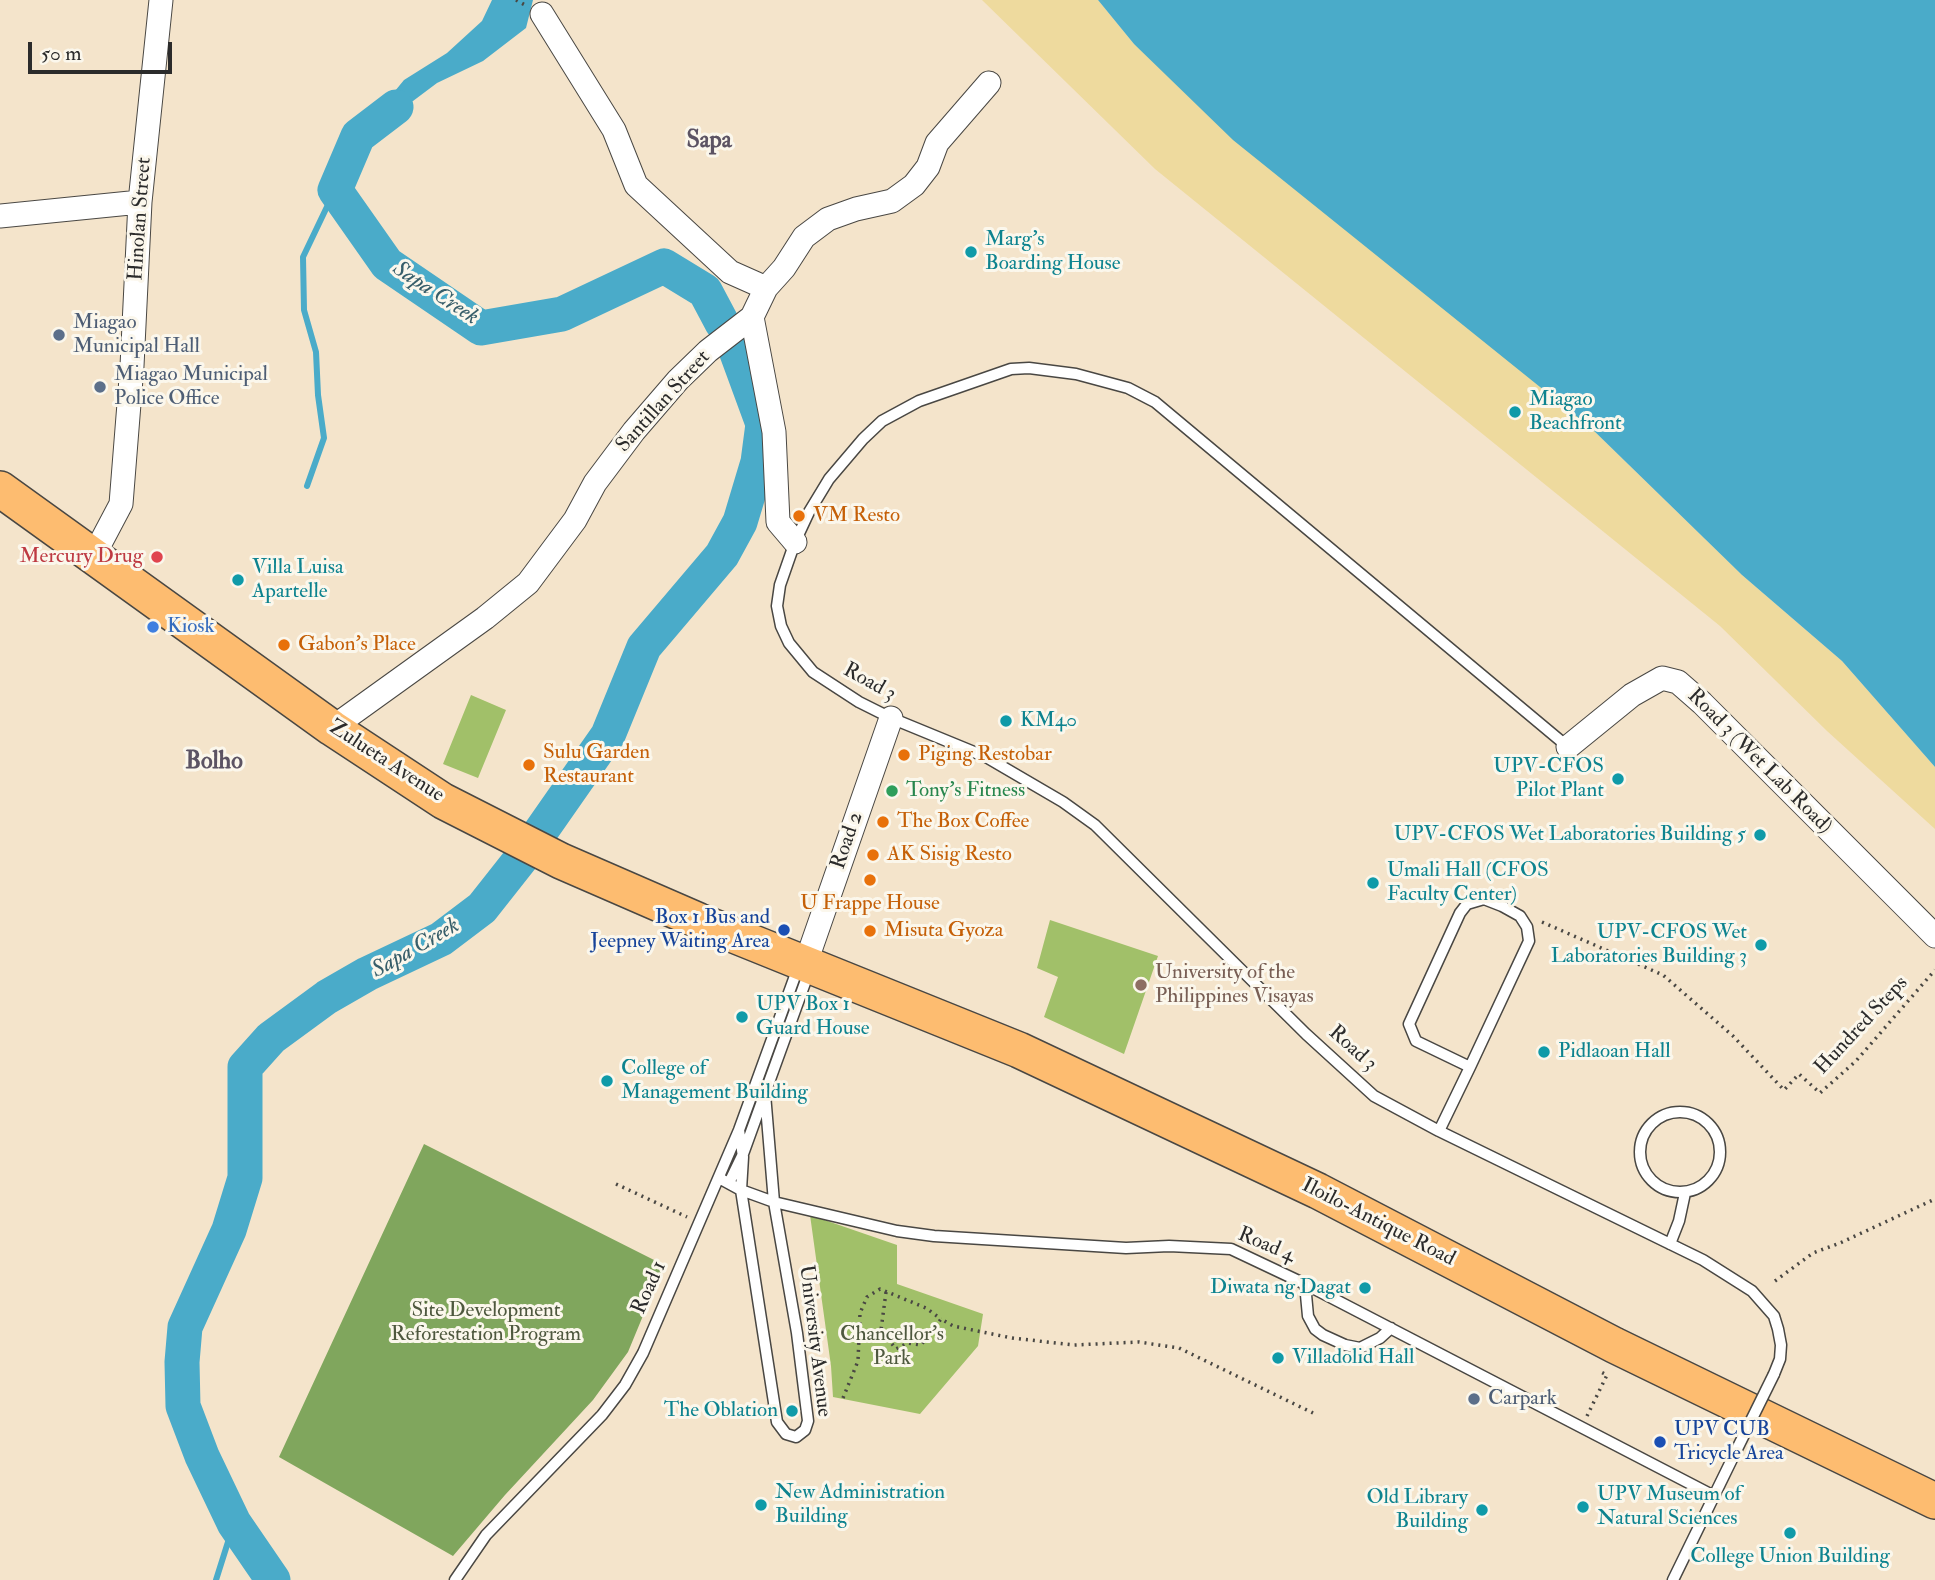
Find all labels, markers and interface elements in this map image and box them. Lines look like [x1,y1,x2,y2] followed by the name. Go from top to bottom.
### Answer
[32,28,175,72] scale bar
[41,40,82,67] text: 50 m
[686,128,732,156] district label: Sapa
[124,157,158,281] street label: Hinolan Street
[985,227,1121,277] place label: Marg's Boarding House
[963,244,979,260] marker: Marg's Boarding House
[387,256,483,332] water label: Sapa Creek
[73,310,200,360] place label: Miagao Municipal Hall
[51,327,67,343] marker: Miagao Municipal Hall
[612,346,716,458] street label: Santillan Street
[114,362,268,412] place label: Miagao Municipal Police Office
[92,379,108,395] marker: Miagao Municipal Police Office
[1529,387,1622,437] place label: Miagao Beachfront
[1507,404,1523,420] marker: Miagao Beachfront
[813,503,900,529] place label: VM Resto
[791,508,807,524] marker: VM Resto
[20,544,143,570] place label: Mercury Drug
[149,549,165,565] marker: Mercury Drug
[252,555,344,605] place label: Villa Luisa Apartelle
[230,572,246,588] marker: Villa Luisa Apartelle
[167,614,215,640] place label: Kiosk
[145,619,161,635] marker: Kiosk
[298,632,416,658] place label: Gabon's Place
[276,637,292,653] marker: Gabon's Place
[838,658,900,708] street label: Road 3
[1681,684,1837,840] street label: Road 3 (Wet Lab Road)
[1020,708,1077,734] place label: KM40
[998,713,1014,729] marker: KM40
[324,715,448,809] street label: Zulueta Avenue
[543,740,650,790] place label: Sulu Garden Restaurant
[918,742,1052,768] place label: Piging Restobar
[896,747,912,763] marker: Piging Restobar
[185,749,243,777] district label: Bolho
[1493,754,1604,804] place label: UPV-CFOS Pilot Plant
[521,757,537,773] marker: Sulu Garden Restaurant
[1610,771,1626,787] marker: UPV-CFOS Pilot Plant
[906,778,1025,804] place label: Tony's Fitness
[884,783,900,799] marker: Tony's Fitness
[826,809,870,873] street label: Road 2
[897,809,1029,835] place label: The Box Coffee
[875,814,891,830] marker: The Box Coffee
[1394,822,1746,848] place label: UPV-CFOS Wet Laboratories Building 5
[1752,827,1768,843] marker: UPV-CFOS Wet Laboratories Building 5
[887,842,1012,868] place label: AK Sisig Resto
[865,847,881,863] marker: AK Sisig Resto
[1387,858,1549,908] place label: Umali Hall (CFOS Faculty Center)
[862,872,878,888] marker: U Frappe House
[1365,875,1381,891] marker: Umali Hall (CFOS Faculty Center)
[800,891,940,917] place label: U Frappe House
[590,905,770,955] place label: Box 1 Bus and Jeepney Waiting Area
[367,913,465,985] water label: Sapa Creek
[884,918,1003,944] place label: Misuta Gyoza
[1551,920,1747,970] place label: UPV-CFOS Wet Laboratories Building 3
[776,922,792,938] marker: Box 1 Bus and Jeepney Waiting Area
[862,923,878,939] marker: Misuta Gyoza
[1753,937,1769,953] marker: UPV-CFOS Wet Laboratories Building 3
[1155,960,1314,1010] place label: University of the Philippines Visayas
[1810,972,1914,1080] street label: Hundred Steps
[1133,977,1149,993] marker: University of the Philippines Visayas
[756,992,869,1042] place label: UPV Box 1 Guard House
[734,1009,750,1025] marker: UPV Box 1 Guard House
[1323,1021,1381,1077] street label: Road 3
[1558,1039,1671,1065] place label: Pidlaoan Hall
[1536,1044,1552,1060] marker: Pidlaoan Hall
[621,1056,808,1106] place label: College of Management Building
[599,1073,615,1089] marker: College of Management Building
[1297,1173,1459,1273] street label: Iloilo-Antique Road
[1234,1223,1298,1269] street label: Road 4
[627,1257,673,1319] street label: Road 1
[792,1264,836,1418] street label: University Avenue
[1210,1275,1351,1301] place label: Diwata ng Dagat
[1357,1280,1373,1296] marker: Diwata ng Dagat
[391,1298,581,1348] park label: Site Development Reforestation Program
[840,1322,944,1372] park label: Chancellor's Park
[1292,1345,1414,1371] place label: Villadolid Hall
[1270,1350,1286,1366] marker: Villadolid Hall
[1488,1386,1557,1412] place label: Carpark
[1466,1391,1482,1407] marker: Carpark
[664,1398,778,1424] place label: The Oblation
[784,1403,800,1419] marker: The Oblation
[1674,1417,1784,1467] place label: UPV CUB Tricycle Area
[1652,1434,1668,1450] marker: UPV CUB Tricycle Area
[775,1480,945,1530] place label: New Administration Building
[1597,1482,1741,1532] place label: UPV Museum of Natural Sciences
[1367,1485,1468,1535] place label: Old Library Building
[753,1497,769,1513] marker: New Administration Building
[1575,1499,1591,1515] marker: UPV Museum of Natural Sciences
[1474,1502,1490,1518] marker: Old Library Building
[1782,1525,1798,1541] marker: College Union Building
[1690,1544,1890,1570] place label: College Union Building

